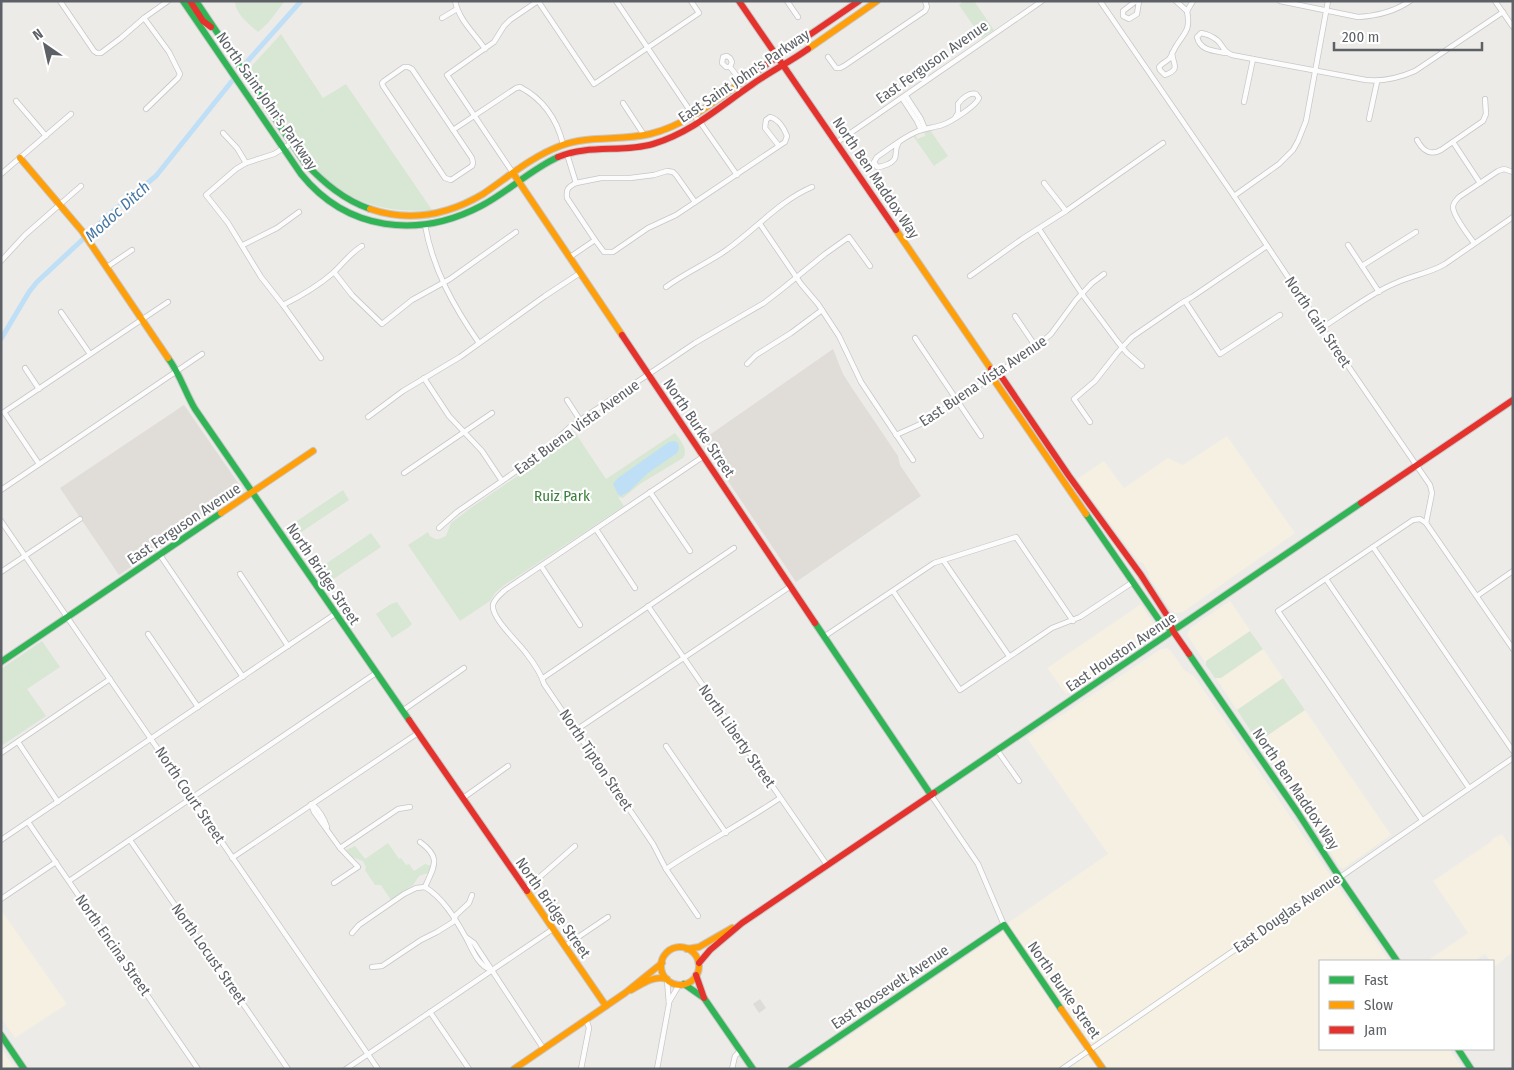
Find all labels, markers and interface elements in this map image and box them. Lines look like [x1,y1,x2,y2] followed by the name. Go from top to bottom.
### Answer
[872,16,992,108] street label: East Ferguson Avenue
[20,20,70,70] north arrow
[1334,20,1482,52] scale bar
[30,25,46,44] text: N
[675,25,813,127] street label: East Saint John's Parkway
[1342,28,1379,46] text: 200 m
[213,29,322,174] street label: North Saint John's Parkway
[829,114,923,242] street label: North Ben Maddox Way
[81,177,154,245] water label: Modoc Ditch
[1281,273,1355,371] street label: North Cain Street
[916,332,1050,430] street label: East Buena Vista Avenue
[660,375,739,481] street label: North Burke Street
[511,376,643,478] street label: East Buena Vista Avenue
[124,479,244,569] street label: East Ferguson Avenue
[534,487,590,505] park label: Ruiz Park
[282,520,364,628] street label: North Bridge Street
[1062,608,1180,696] street label: East Houston Avenue
[695,681,779,791] street label: North Liberty Street
[556,706,637,814] street label: North Tipton Street
[1249,725,1343,853] street label: North Ben Maddox Way
[151,743,229,847] street label: North Court Street
[512,854,594,962] street label: North Bridge Street
[1230,869,1344,957] street label: East Douglas Avenue
[71,891,155,999] street label: North Encina Street
[168,900,250,1008] street label: North Locust Street
[1024,938,1104,1042] street label: North Burke Street
[828,941,952,1033] street label: East Roosevelt Avenue
[1319,960,1494,1050] legend
[1364,971,1388,989] text: Fast
[1364,996,1393,1014] text: Slow
[1364,1021,1387,1039] text: Jam

